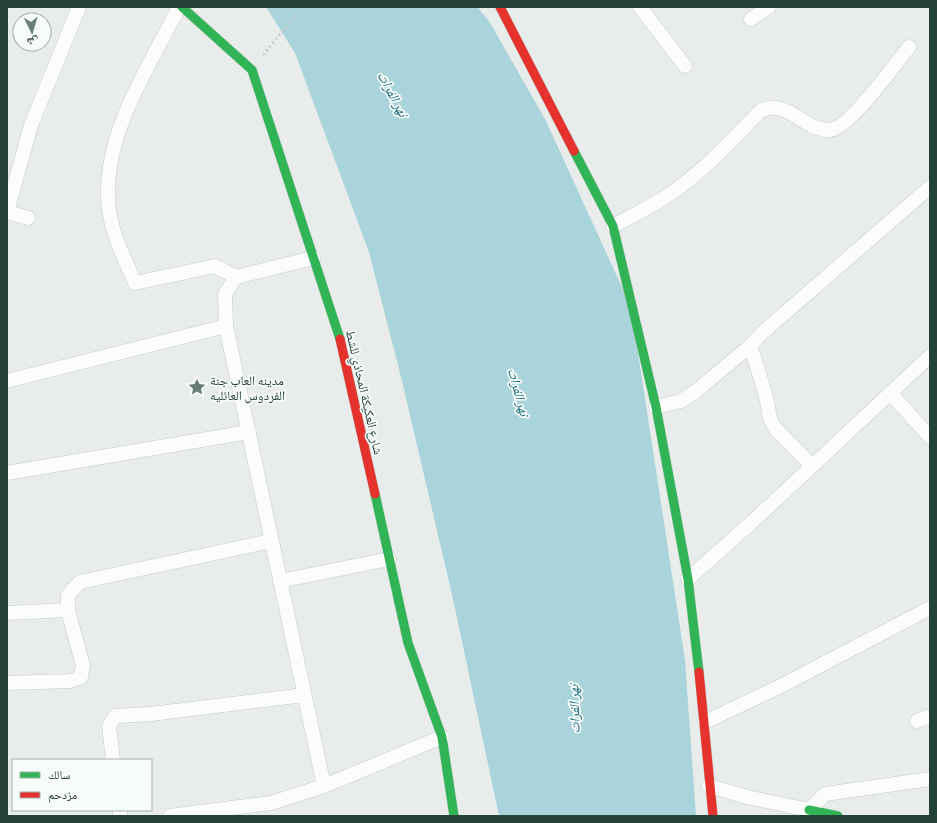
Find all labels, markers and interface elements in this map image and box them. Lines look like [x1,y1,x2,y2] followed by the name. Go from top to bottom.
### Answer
[12,12,52,52] north arrow
[26,33,39,49] text: ش
[374,68,413,121] water label: نهر الفرات
[340,328,387,457] street label: شارع العكيكة المحاذي للشط
[505,366,535,420] water label: نهر الفرات
[210,372,285,404] place label: مدينه العاب جنة الفردوس العائليه
[187,377,207,397] place icon: مدينه العاب جنة الفردوس العائليه
[564,682,583,734] water label: نهر الفرات
[12,759,152,811] legend
[48,767,70,781] text: سالك
[48,787,77,803] text: مزدحم

